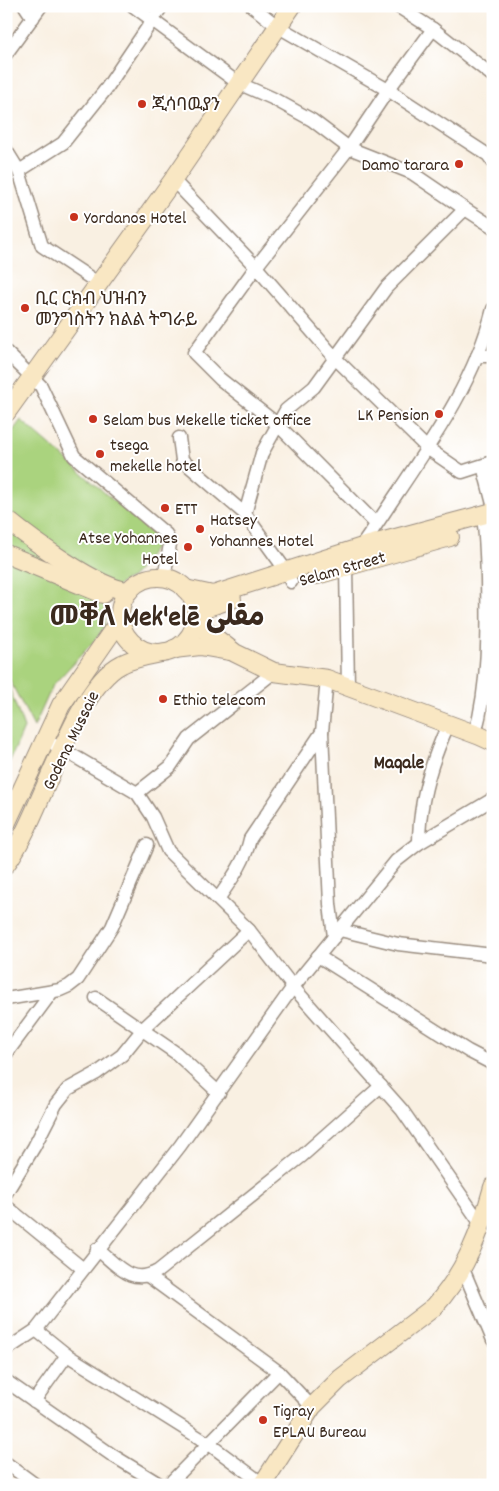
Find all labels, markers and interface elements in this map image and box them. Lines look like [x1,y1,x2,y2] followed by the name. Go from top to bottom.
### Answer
[152,94,220,119] place label: ጂሳባዉያን
[136,98,148,110] marker: ጂሳባዉያን
[361,154,450,179] place label: Damo tarara
[453,158,465,170] marker: Damo tarara
[84,207,187,232] place label: Yordanos Hotel
[68,211,80,223] marker: Yordanos Hotel
[35,288,198,334] place label: ቢር ርክብ ህዝብን መንግስትን ክልል ትግራይ
[19,302,31,314] marker: ቢር ርክብ ህዝብን መንግስትን ክልል ትግራይ
[358,404,429,429] place label: LK Pension
[433,408,445,420] marker: LK Pension
[103,409,311,434] place label: Selam bus Mekelle ticket office
[87,413,99,425] marker: Selam bus Mekelle ticket office
[110,434,202,480] place label: tsega mekelle hotel
[94,448,106,460] marker: tsega mekelle hotel
[175,498,198,523] place label: ETT
[159,502,171,514] marker: ETT
[210,509,314,555] place label: Hatsey Yohannes Hotel
[194,523,206,535] marker: Hatsey Yohannes Hotel
[78,527,179,573] place label: Atse Yohannes Hotel
[182,541,194,553] marker: Atse Yohannes Hotel
[297,546,389,595] street label: Selam Street
[50,600,264,640] district label: መቐለ Mek'elē مقلى
[37,687,107,795] street label: Godena Mussaie
[173,689,266,714] place label: Ethio telecom
[157,693,169,705] marker: Ethio telecom
[374,751,424,778] district label: Maqale
[273,1400,366,1446] place label: Tigray EPLAU Bureau
[257,1414,269,1426] marker: Tigray EPLAU Bureau

